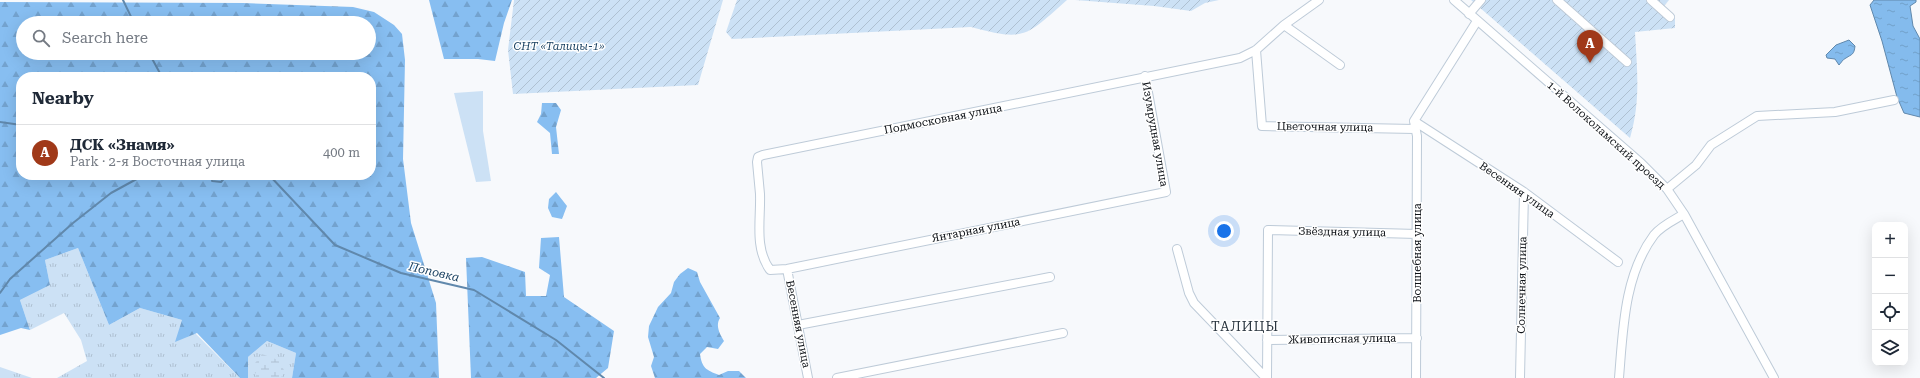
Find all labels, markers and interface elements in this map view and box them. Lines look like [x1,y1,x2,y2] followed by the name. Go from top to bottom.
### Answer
[16,16,376,60] search box
[30,27,52,49] icon: search
[62,29,148,47] text: Search here
[1577,30,1603,63] pin: A
[514,40,605,53] park label: СНТ «Талицы-1»
[1544,78,1668,192] street label: 1-й Волоколамский проезд
[1139,80,1171,188] street label: Изумрудная улица
[32,88,94,108] text: Nearby
[883,101,1003,137] street label: Подмосковная улица
[1277,120,1373,134] street label: Цветочная улица
[70,136,175,154] text: ДСК «Знамя»
[40,145,50,160] text: A
[323,145,360,160] text: 400 m
[70,154,245,169] text: Park · 2-я Восточная улица
[1477,159,1557,221] street label: Весенняя улица
[1411,203,1424,303] street label: Волшебная улица
[931,215,1021,245] street label: Янтарная улица
[1214,221,1234,241] your location
[1872,222,1908,366] map controls
[1872,222,1908,258] button: +
[1298,225,1386,239] street label: Звёздная улица
[1515,236,1529,334] street label: Солнечная улица
[1872,258,1908,294] button: −
[406,259,461,285] water label: Поповка
[783,279,813,369] street label: Весенняя улица
[1872,294,1908,330] button: locate
[1211,319,1279,334] district label: ТАЛИЦЫ
[1872,330,1908,366] button: layers
[1288,332,1396,346] street label: Живописная улица

